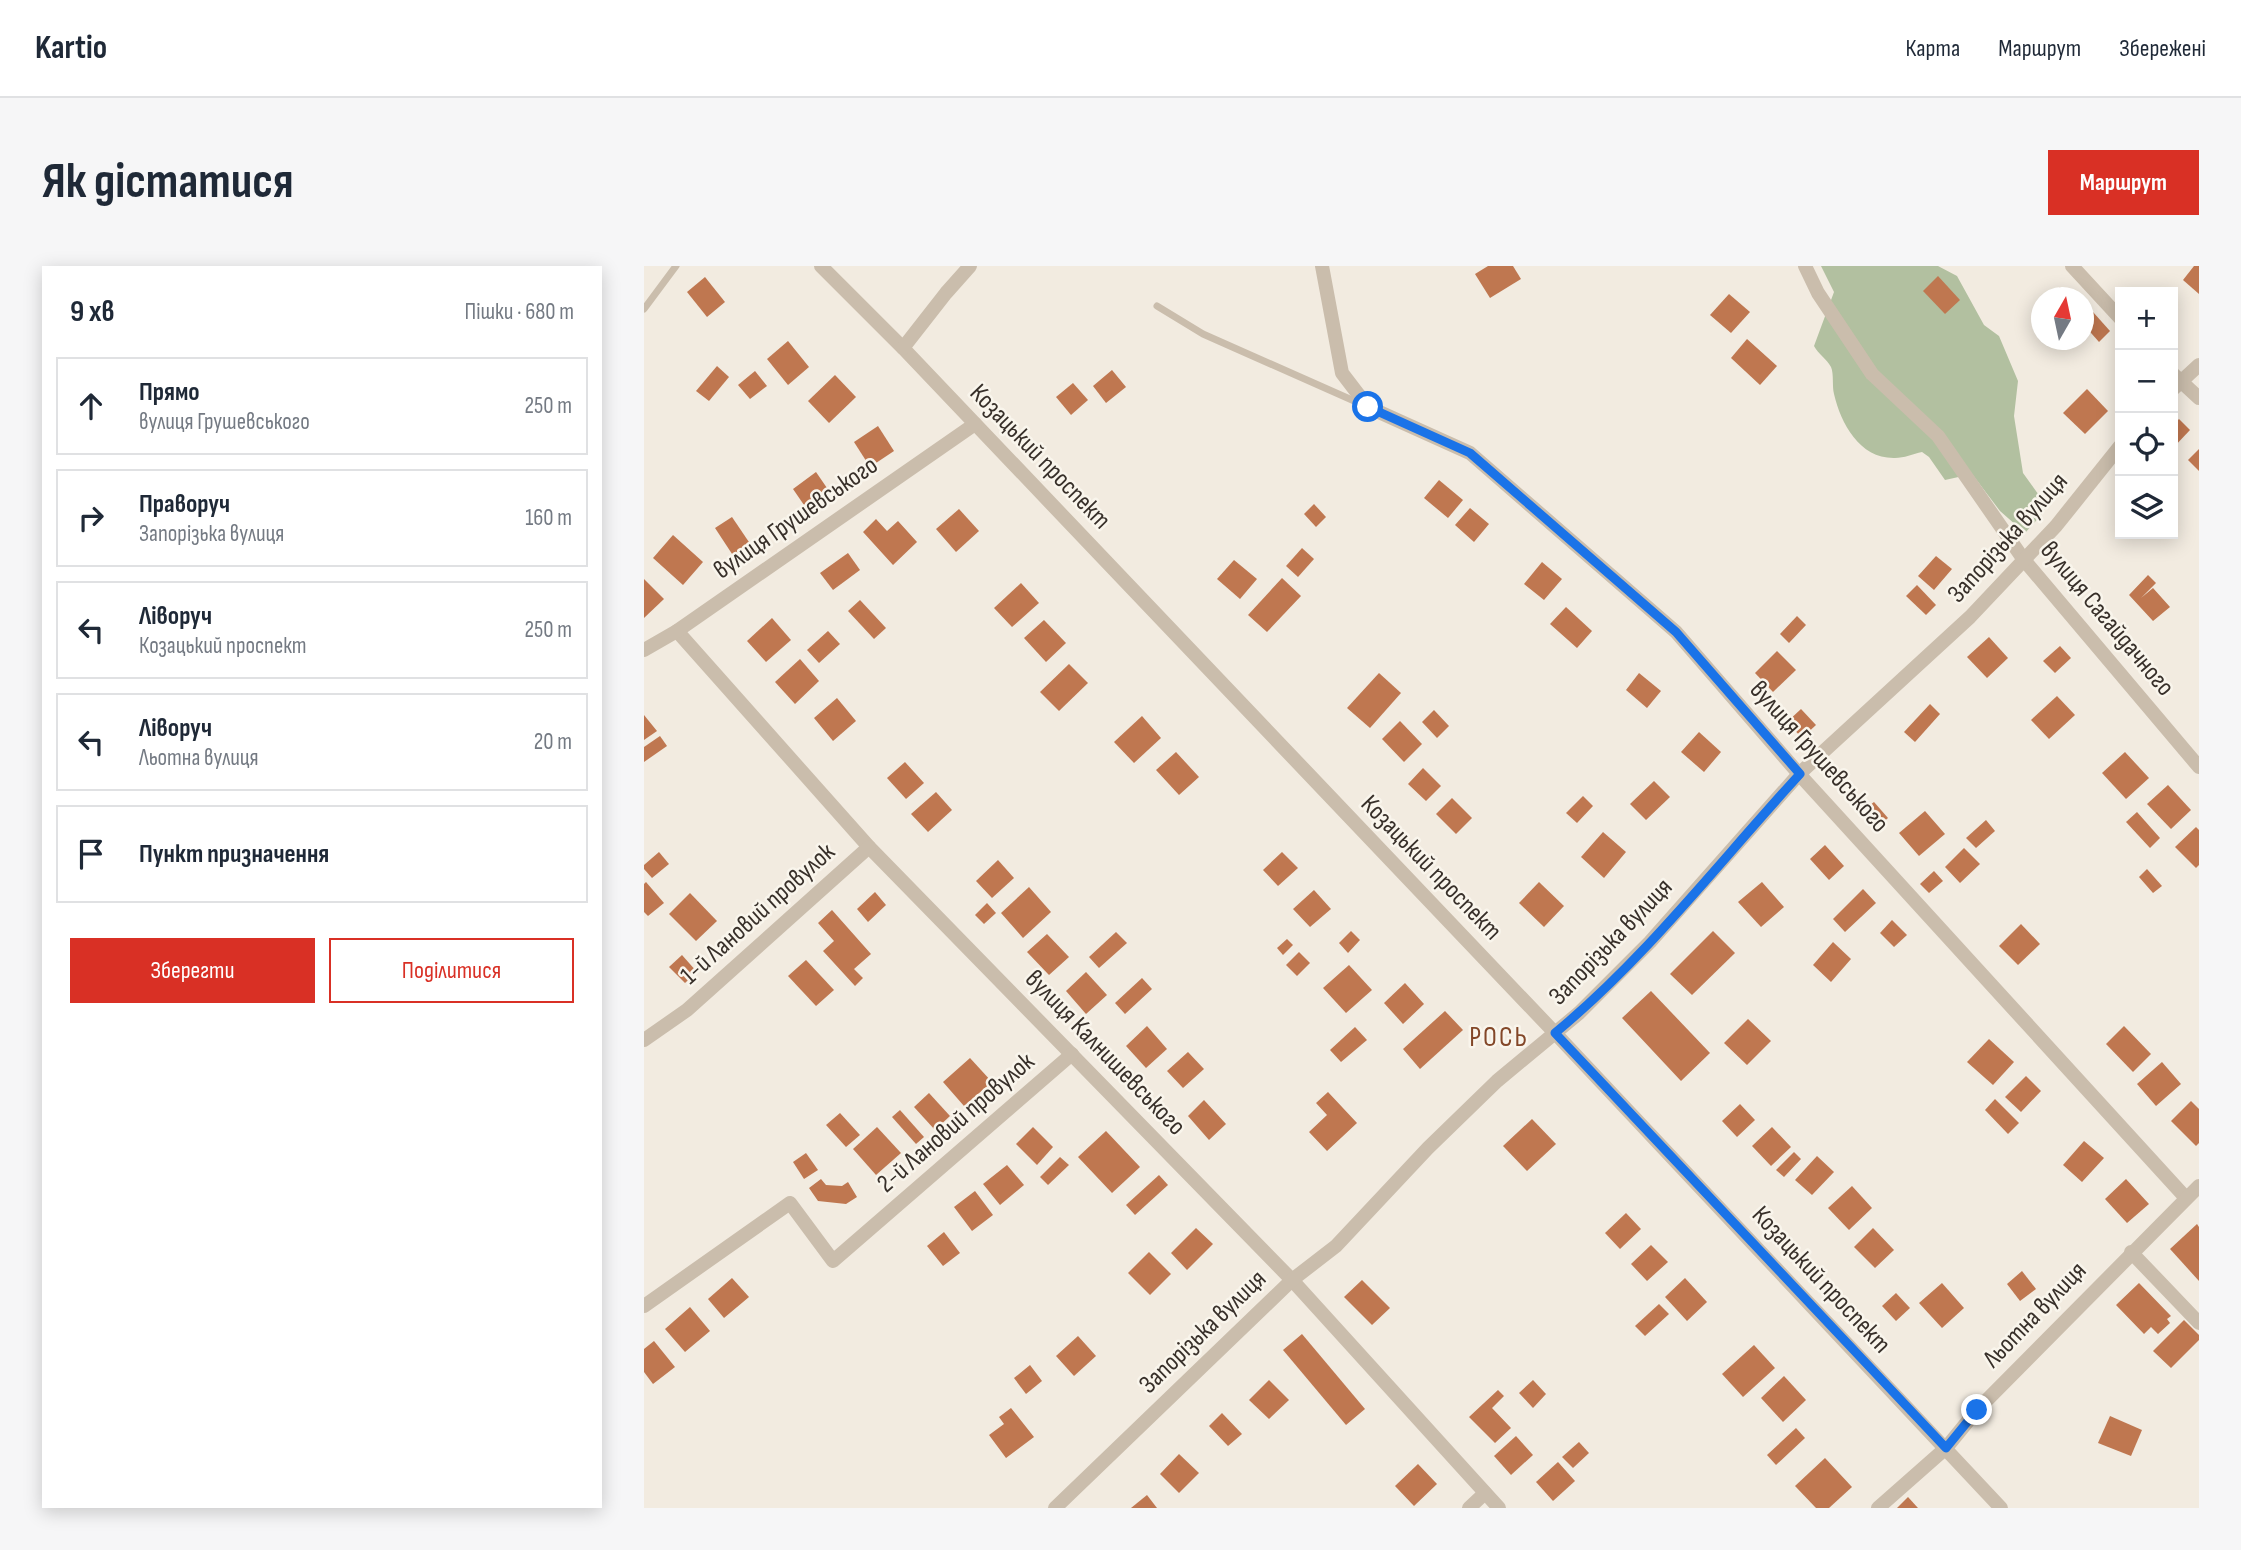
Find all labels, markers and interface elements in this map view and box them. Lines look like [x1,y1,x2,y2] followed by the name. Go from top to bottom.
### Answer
[35,28,107,68] text: Kartio
[1906,34,1960,63] text: Карта
[1998,34,2081,63] text: Маршрут
[2119,34,2206,63] text: Збережені
[2048,150,2199,215] button: Маршрут
[42,153,294,212] text: Як дістатися
[2031,287,2094,350] north arrow
[2115,287,2178,539] map controls
[2115,287,2178,350] button: +
[70,294,115,330] text: 9 хв
[464,298,574,326] text: Пішки · 680 m
[2115,350,2178,413] button: −
[139,377,200,408] text: Прямо
[963,378,1117,536] street label: Козацький проспект
[72,387,110,425] icon: ahead
[1352,391,1383,422] route start
[525,392,572,420] text: 250 m
[139,408,310,436] text: вулиця Грушевського
[2115,413,2178,476] button: locate
[708,450,884,586] street label: вулиця Грушевського
[1942,467,2074,609] street label: Запорізька вулиця
[2115,476,2178,539] button: layers
[139,489,230,520] text: Праворуч
[72,499,110,537] icon: right
[525,504,572,532] text: 160 m
[139,520,284,548] text: Запорізька вулиця
[2033,536,2181,702] street label: вулиця Сагайдачного
[139,601,212,632] text: Ліворуч
[72,611,110,649] icon: left
[525,616,572,644] text: 250 m
[139,632,307,660] text: Козацький проспект
[1743,675,1895,839] street label: вулиця Грушевського
[139,713,212,744] text: Ліворуч
[72,723,110,761] icon: left
[534,728,572,756] text: 20 m
[139,744,259,772] text: Льотна вулиця
[1354,789,1508,947] street label: Козацький проспект
[72,835,110,873] icon: arrive
[675,837,841,991] street label: 1-й Лановий провулок
[139,839,329,870] text: Пункт призначення
[1543,872,1679,1012] street label: Запорізька вулиця
[70,938,315,1003] button: Зберегти
[329,938,574,1003] button: Поділитися
[1018,964,1192,1142] street label: вулиця Калнишевського
[1469,1021,1529,1054] district label: РОСЬ
[871,1046,1041,1200] street label: 2-й Лановий провулок
[1745,1200,1897,1360] street label: Козацький проспект
[1976,1256,2093,1375] street label: Льотна вулиця
[1133,1264,1273,1400] street label: Запорізька вулиця
[1961,1394,1992,1425] route end

